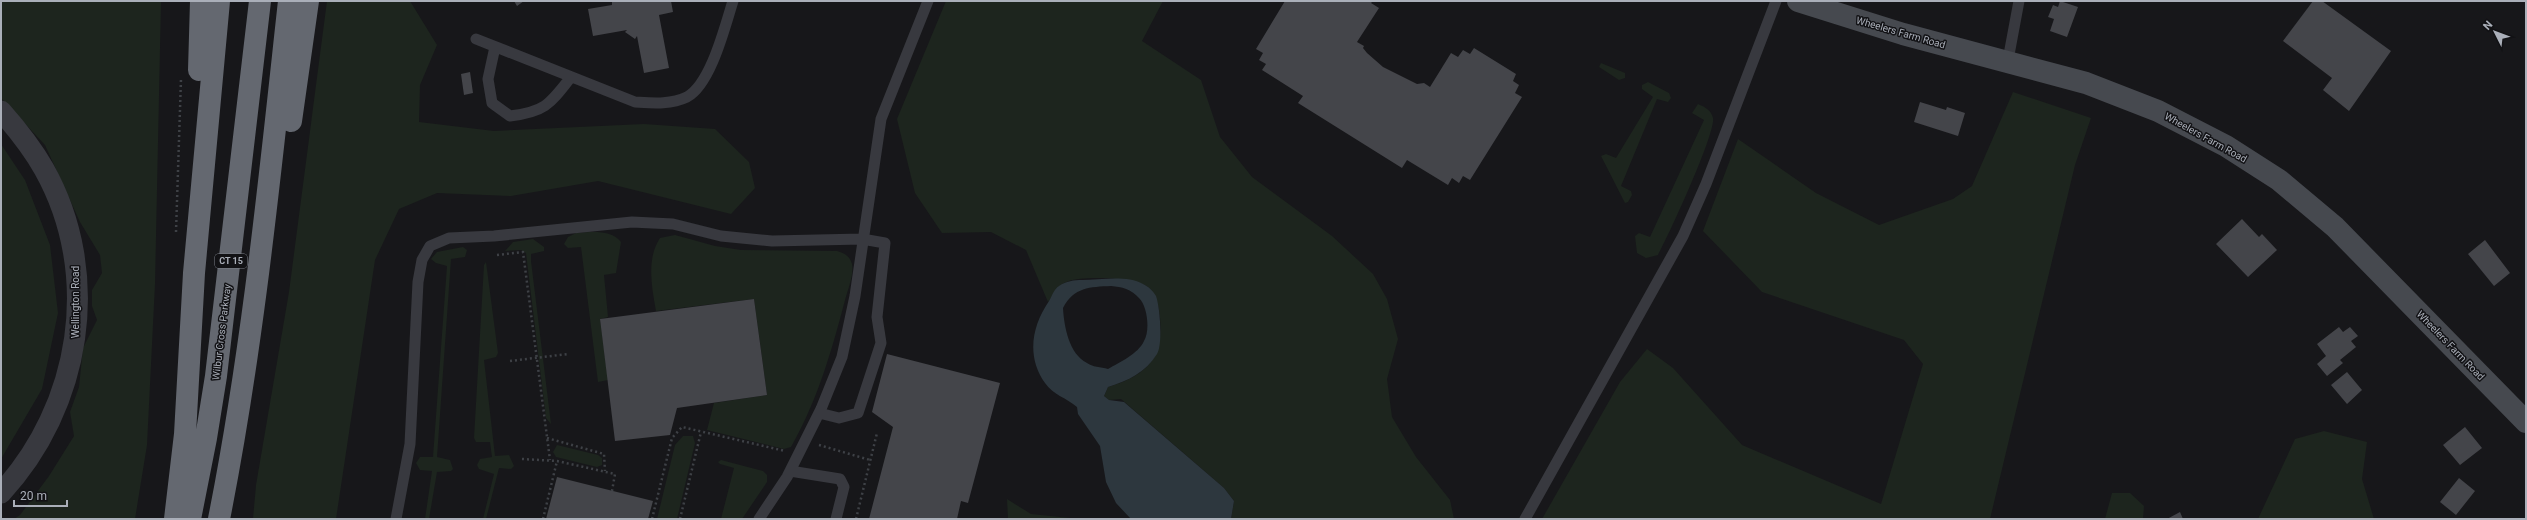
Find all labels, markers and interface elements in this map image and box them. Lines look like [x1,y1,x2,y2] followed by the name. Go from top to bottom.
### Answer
[2475,12,2515,52] north arrow
[1855,14,1947,50] street label: Wheelers Farm Road
[2481,18,2496,33] text: N
[2163,110,2249,165] street label: Wheelers Farm Road
[215,254,247,268] road number: CT 15
[70,266,81,338] street label: Wellington Road
[210,283,233,381] street label: Wilbur Cross Parkway
[2415,308,2487,382] street label: Wheelers Farm Road
[14,482,67,508] scale bar
[20,489,47,503] text: 20 m

